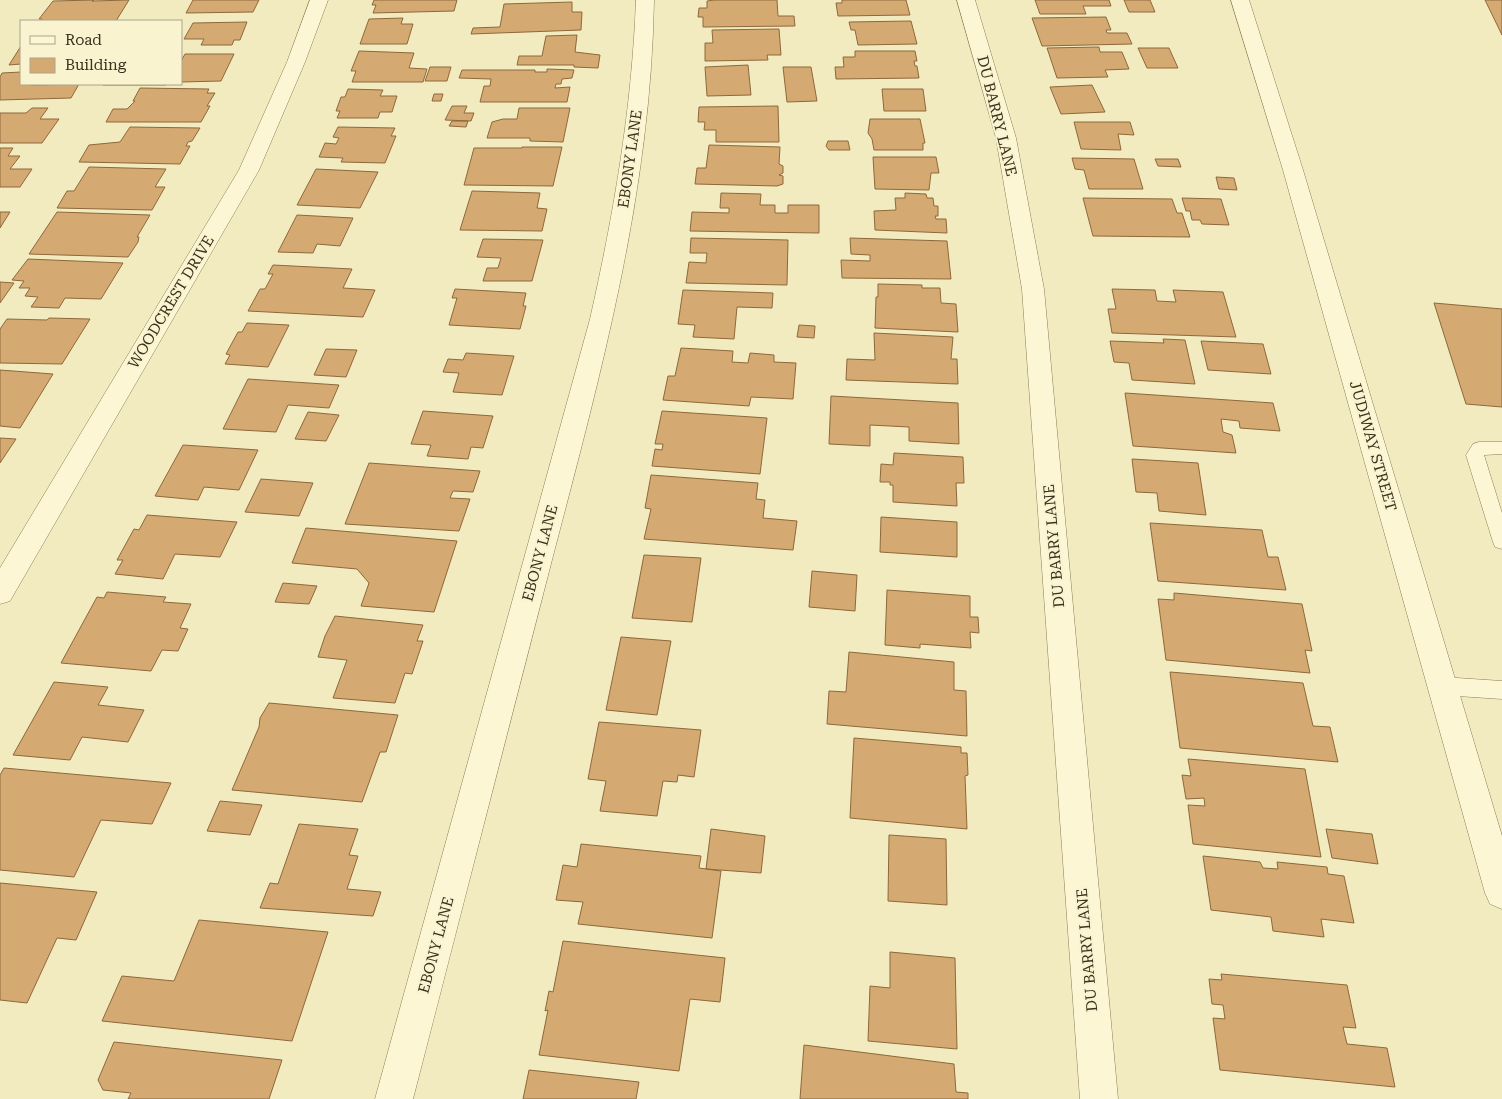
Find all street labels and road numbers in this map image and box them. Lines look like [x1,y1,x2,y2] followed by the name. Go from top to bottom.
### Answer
[973,54,1021,178] street label: DU BARRY LANE
[614,109,646,209] street label: EBONY LANE
[124,232,218,372] street label: WOODCREST DRIVE
[1346,379,1400,513] street label: JUDIWAY STREET
[1040,484,1068,608] street label: DU BARRY LANE
[518,503,562,603] street label: EBONY LANE
[1073,888,1101,1012] street label: DU BARRY LANE
[414,895,458,995] street label: EBONY LANE

